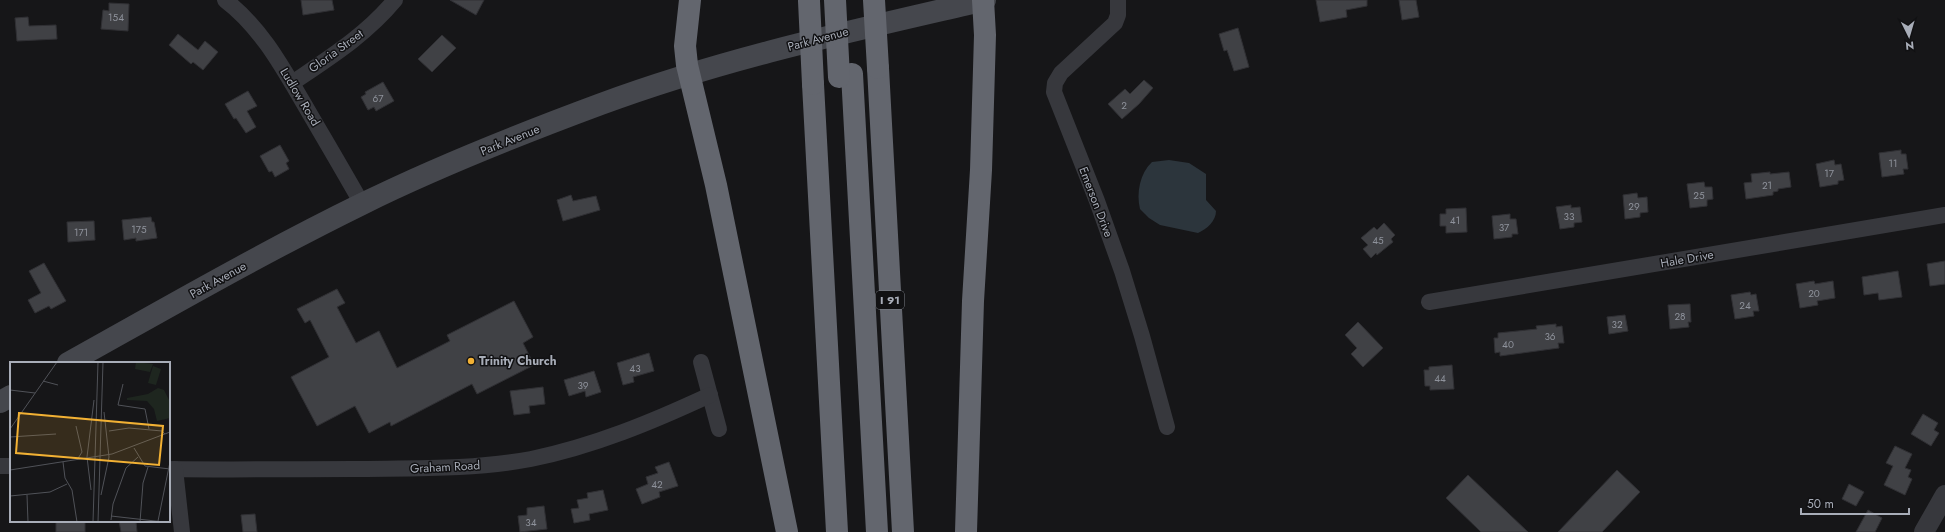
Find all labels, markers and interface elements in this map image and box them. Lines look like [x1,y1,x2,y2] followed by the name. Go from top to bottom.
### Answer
[108,10,124,25] house number: 154
[1889,16,1929,56] north arrow
[786,22,850,56] street label: Park Avenue
[305,25,367,77] street label: Gloria Street
[1905,38,1915,54] text: N
[276,64,324,130] street label: Ludlow Road
[372,91,384,106] house number: 67
[1121,98,1127,113] house number: 2
[478,120,542,160] street label: Park Avenue
[1889,156,1898,171] house number: 11
[1074,164,1118,240] street label: Emerson Drive
[1824,166,1835,181] house number: 17
[1762,178,1772,193] house number: 21
[1693,188,1705,203] house number: 25
[1628,199,1640,214] house number: 29
[1564,209,1575,224] house number: 33
[1450,213,1460,228] house number: 41
[1499,220,1510,235] house number: 37
[131,222,147,237] house number: 175
[74,225,88,240] house number: 171
[1372,233,1384,248] house number: 45
[1659,245,1715,273] street label: Hale Drive
[186,257,250,303] street label: Park Avenue
[1808,286,1820,301] house number: 20
[876,291,904,309] road number: I 91
[1739,298,1751,313] house number: 24
[1674,309,1686,324] house number: 28
[1611,317,1623,332] house number: 32
[1544,329,1556,344] house number: 36
[1502,337,1514,352] house number: 40
[479,352,557,370] place label: Trinity Church
[466,356,476,366] marker: Trinity Church
[629,361,641,376] house number: 43
[10,362,170,522] inset map
[1434,371,1446,386] house number: 44
[577,378,589,393] house number: 39
[410,456,480,478] street label: Graham Road
[651,477,663,492] house number: 42
[1801,490,1909,516] scale bar
[1807,495,1834,513] text: 50 m
[525,515,537,530] house number: 34

